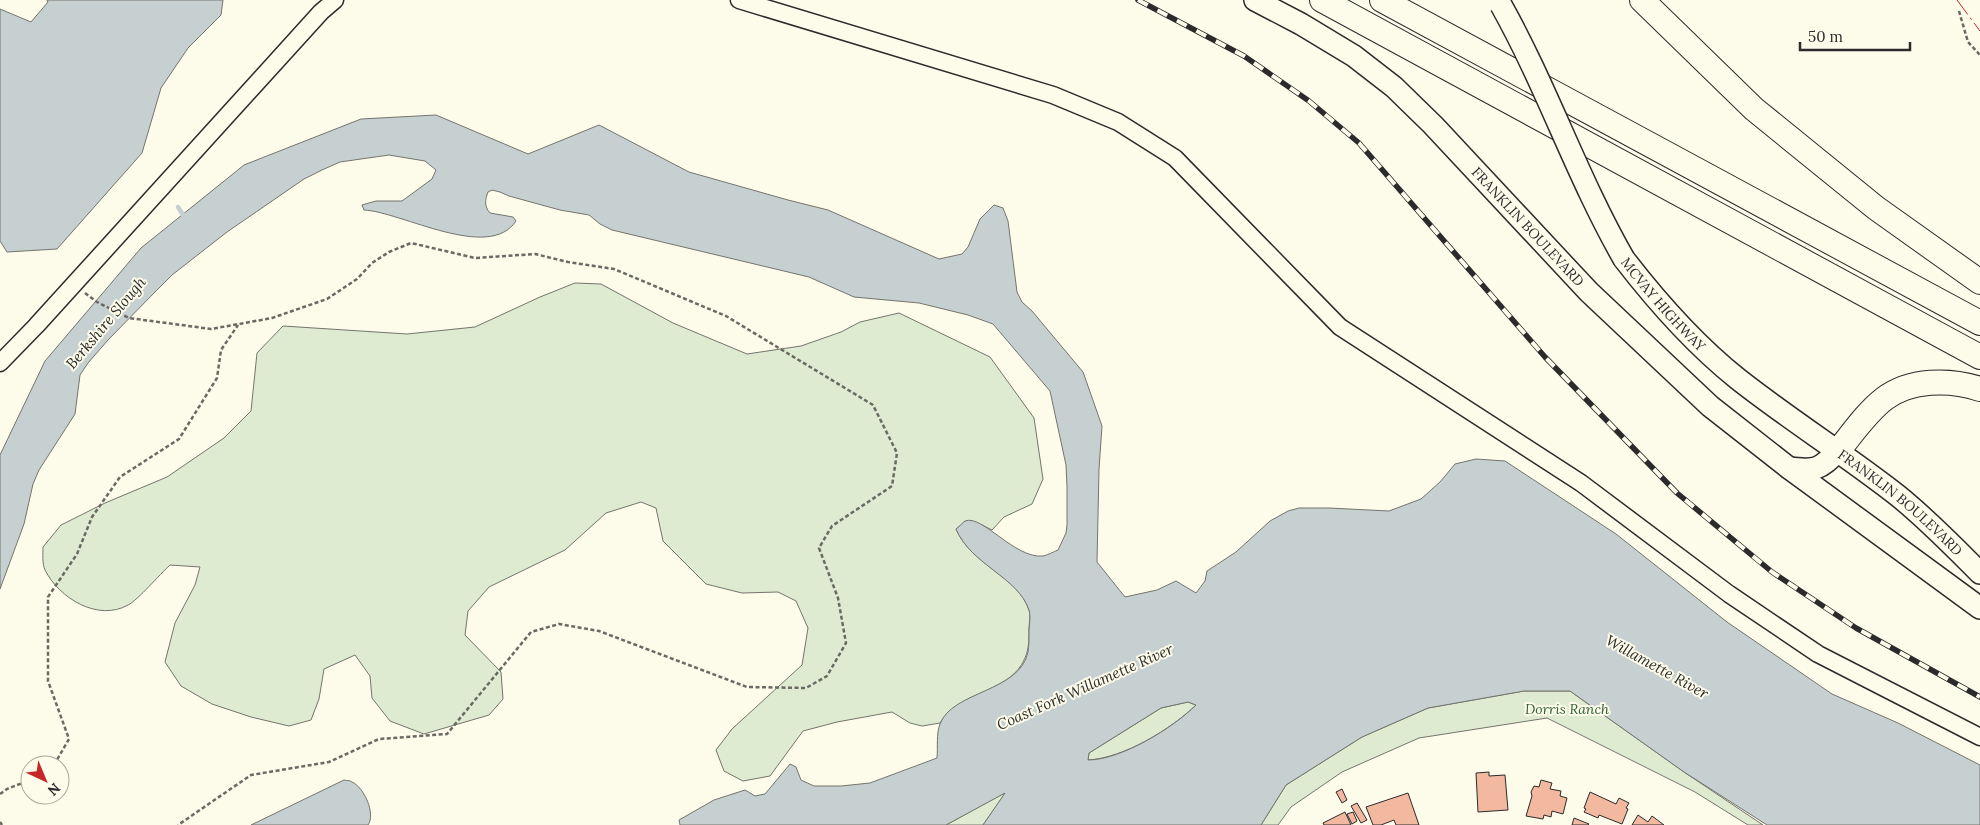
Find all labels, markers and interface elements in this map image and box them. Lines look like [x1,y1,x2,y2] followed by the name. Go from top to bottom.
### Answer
[1800,20,1910,52] scale bar
[1808,27,1843,46] text: 50 m
[1468,163,1588,290] street label: FRANKLIN BOULEVARD
[1617,254,1710,356] street label: MCVAY HIGHWAY
[62,272,150,373] water label: Berkshire Slough
[1835,445,1966,559] street label: FRANKLIN BOULEVARD
[1602,630,1712,703] water label: Willamette River
[994,639,1176,734] water label: Coast Fork Willamette River
[1525,700,1609,718] park label: Dorris Ranch
[20,755,70,805] north arrow
[44,779,64,800] text: N

